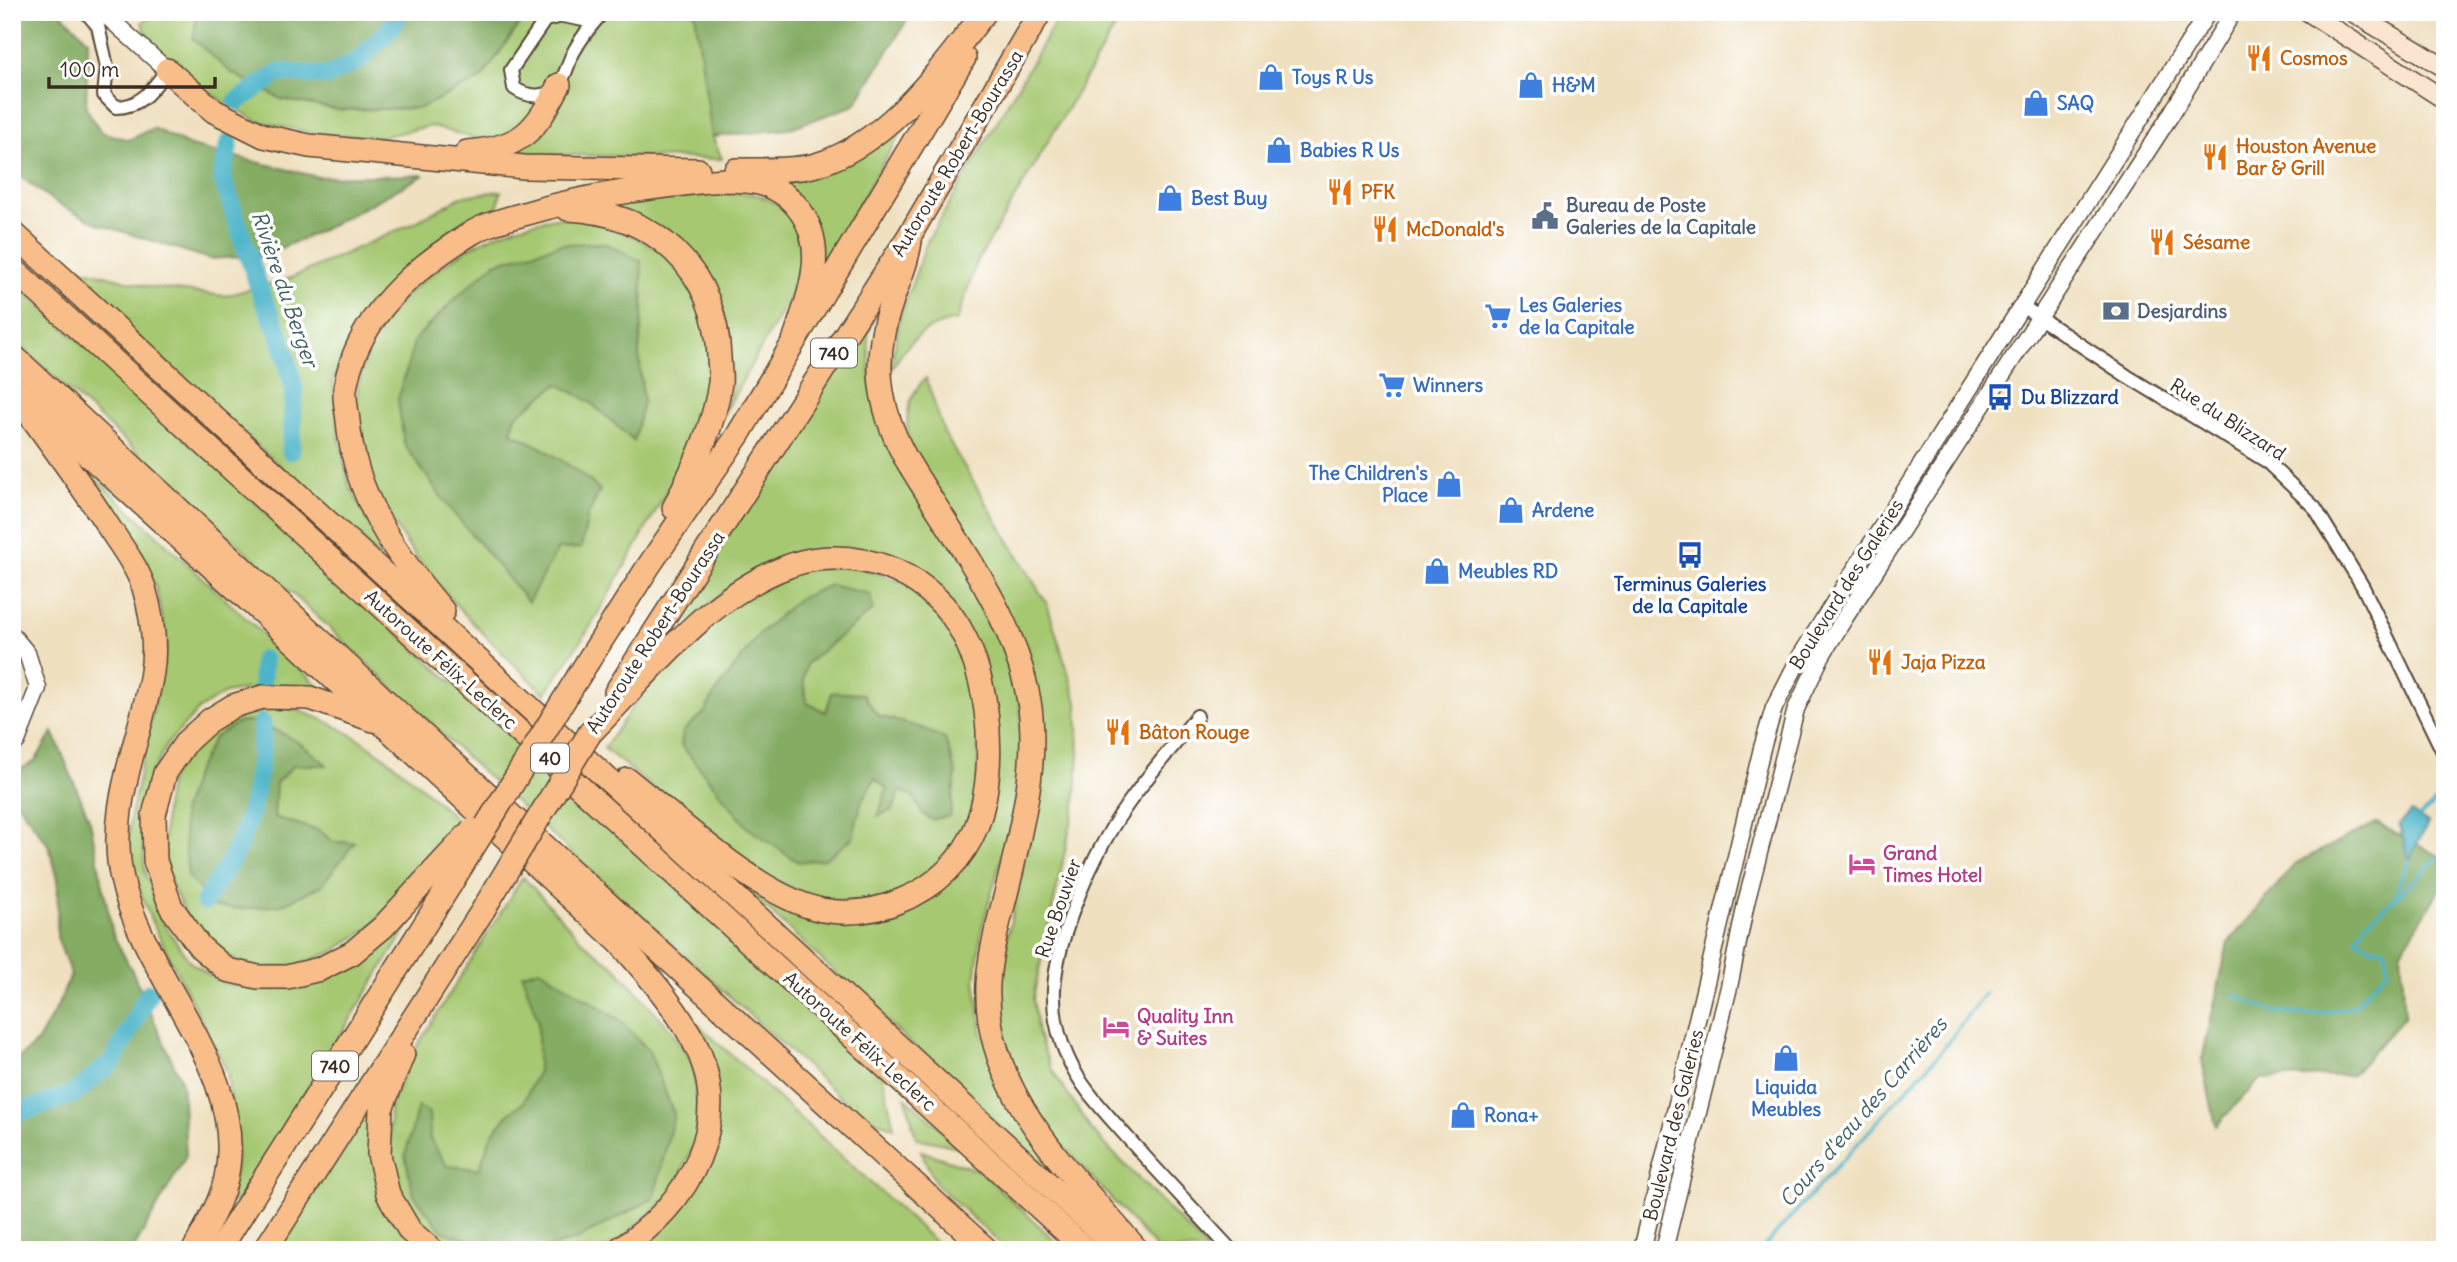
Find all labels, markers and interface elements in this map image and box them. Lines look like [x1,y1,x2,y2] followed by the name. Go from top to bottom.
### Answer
[2244,43,2274,73] restaurant icon: Cosmos
[886,45,1028,261] street label: Autoroute Robert-Bourassa
[49,46,215,90] scale bar
[2280,46,2348,70] place label: Cosmos
[60,56,119,83] text: 100 m
[1256,62,1286,92] shop icon: Toys R Us
[1292,65,1374,89] place label: Toys R Us
[1516,70,1546,100] shop icon: H&M
[1552,73,1596,97] place label: H&M
[2021,88,2051,118] shop icon: SAQ
[2057,91,2094,115] place label: SAQ
[2236,134,2376,180] place label: Houston Avenue Bar & Grill
[1264,135,1294,165] shop icon: Babies R Us
[1300,138,1400,162] place label: Babies R Us
[2200,142,2230,172] restaurant icon: Houston Avenue Bar & Grill
[1325,177,1355,207] restaurant icon: PFK
[1361,180,1395,204] place label: PFK
[1155,183,1185,213] shop icon: Best Buy
[1191,186,1268,210] place label: Best Buy
[1566,193,1756,239] place label: Bureau de Poste Galeries de la Capitale
[1530,201,1560,231] public building icon: Bureau de Poste Galeries de la Capitale
[246,207,325,373] water label: Rivière du Berger
[1370,214,1400,244] restaurant icon: McDonald's
[1406,217,1505,241] place label: McDonald's
[2147,227,2177,257] restaurant icon: Sésame
[2183,230,2250,254] place label: Sésame
[1519,293,1635,339] place label: Les Galeries de la Capitale
[2101,296,2131,326] bank icon: Desjardins
[2137,299,2227,323] place label: Desjardins
[1483,301,1513,331] supermarket icon: Les Galeries de la Capitale
[811,338,857,368] road number: 740
[1377,370,1407,400] supermarket icon: Winners
[1413,373,1484,397] place label: Winners
[2166,373,2290,465] street label: Rue du Blizzard
[1985,382,2015,412] bus stop icon: Du Blizzard
[2021,385,2119,409] place label: Du Blizzard
[1309,461,1428,507] place label: The Children's Place
[1434,469,1464,499] shop icon: The Children's Place
[1784,494,1908,674] street label: Boulevard des Galeries
[1496,495,1526,525] shop icon: Ardene
[1532,498,1594,522] place label: Ardene
[580,526,730,738] street label: Autoroute Robert-Bourassa
[1675,540,1705,570] bus stop icon: Terminus Galeries de la Capitale
[1422,556,1452,586] shop icon: Meubles RD
[1458,559,1558,583] place label: Meubles RD
[1614,572,1767,618] place label: Terminus Galeries de la Capitale
[360,584,522,734] street label: Autoroute Félix-Leclerc
[1865,647,1895,677] restaurant icon: Jaja Pizza
[1901,650,1986,674] place label: Jaja Pizza
[1103,717,1133,747] restaurant icon: Bâton Rouge
[1139,720,1249,744] place label: Bâton Rouge
[531,744,569,772] road number: 40
[1883,841,1982,887] place label: Grand Times Hotel
[1847,849,1877,879] hotel icon: Grand Times Hotel
[1030,855,1086,961] street label: Rue Bouvier
[779,966,941,1116] street label: Autoroute Félix-Leclerc
[1137,1004,1234,1050] place label: Quality Inn & Suites
[1773,1010,1954,1212] water label: Cours d'eau des Carrières
[1101,1012,1131,1042] hotel icon: Quality Inn & Suites
[1638,1027,1708,1223] street label: Boulevard des Galeries
[1771,1043,1801,1073] shop icon: Liquida Meubles
[312,1051,358,1080] road number: 740
[1751,1075,1821,1121] place label: Liquida Meubles
[1448,1100,1478,1130] shop icon: Rona+
[1484,1103,1539,1127] place label: Rona+

